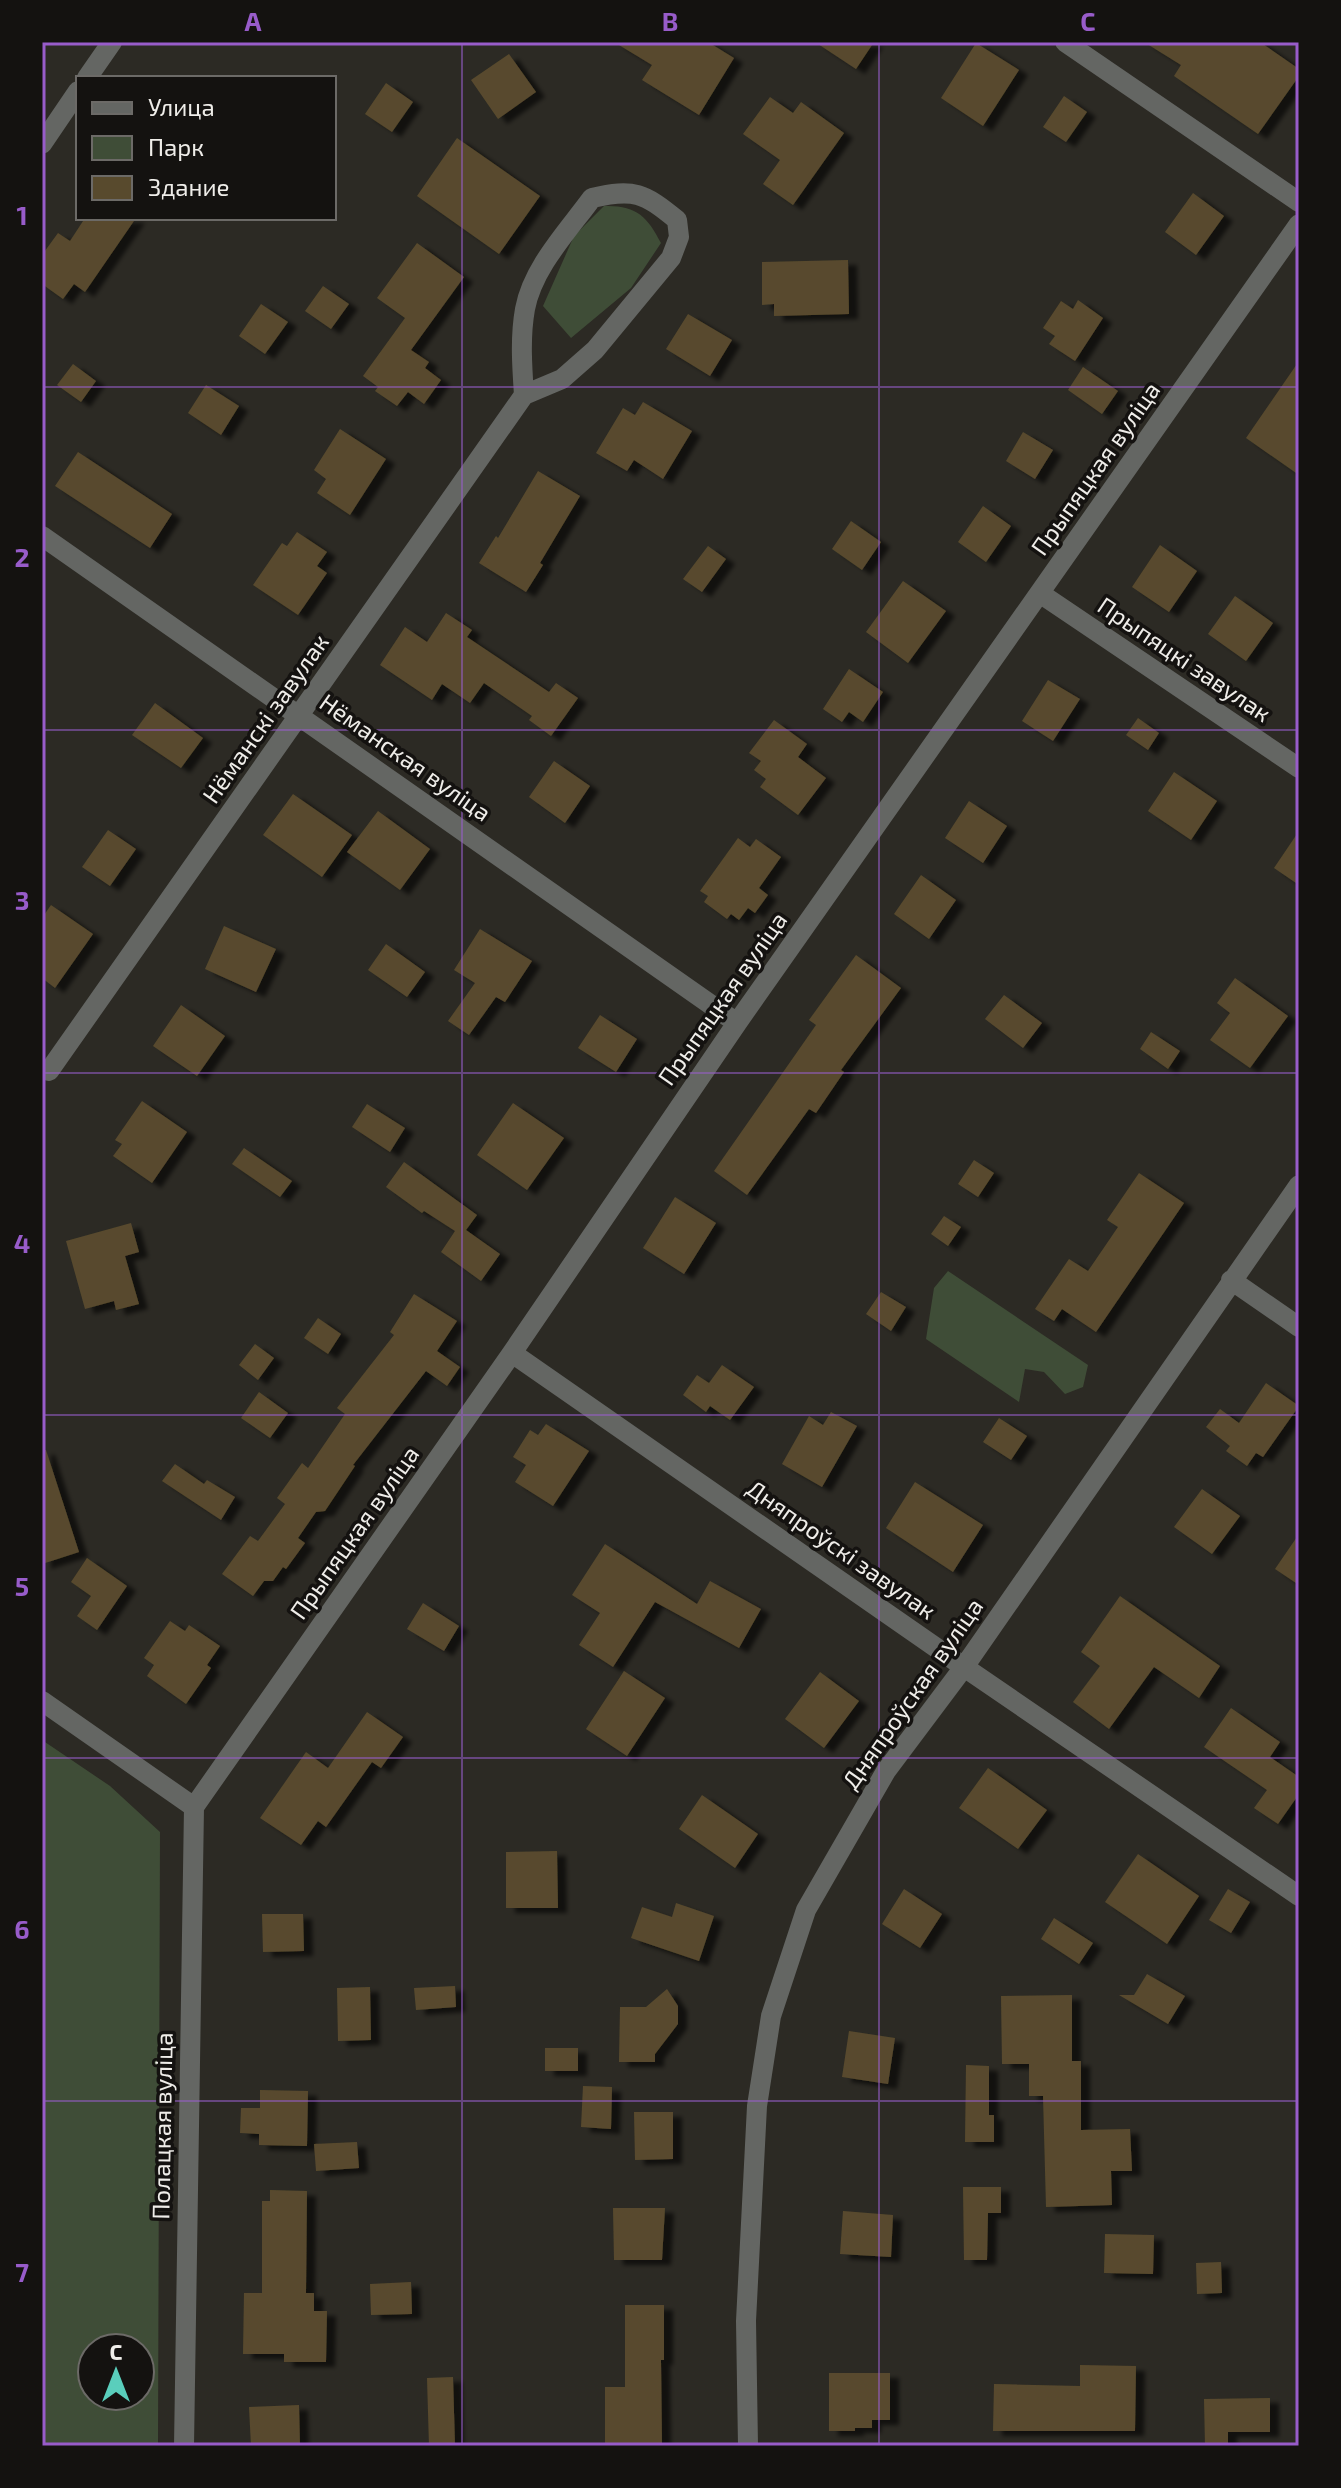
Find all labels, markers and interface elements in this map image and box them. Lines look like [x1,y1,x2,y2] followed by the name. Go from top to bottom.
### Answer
[245,5,262,36] text: A
[662,5,678,36] text: B
[1080,5,1096,36] text: C
[76,76,336,220] legend
[148,92,215,121] text: Улица
[148,132,204,161] text: Парк
[148,172,230,201] text: Здание
[16,199,28,230] text: 1
[1024,376,1166,561] street label: Прыпяцкая вуліца
[14,541,30,572] text: 2
[1092,590,1277,728] street label: Прыпяцкі завулак
[196,628,335,809] street label: Нёманскі завулак
[314,687,497,828] street label: Нёманская вуліца
[15,884,29,915] text: 3
[651,906,793,1091] street label: Прыпяцкая вуліца
[14,1227,30,1258] text: 4
[283,1440,425,1625] street label: Прыпяцкая вуліца
[741,1473,942,1626] street label: Дняпроўскі завулак
[15,1570,29,1601] text: 5
[835,1592,989,1795] street label: Дняпроўская вуліца
[14,1913,30,1944] text: 6
[145,2032,179,2220] street label: Полацкая вуліца
[15,2256,29,2287] text: 7
[76,2332,156,2412] north arrow
[110,2338,123,2364] text: С

